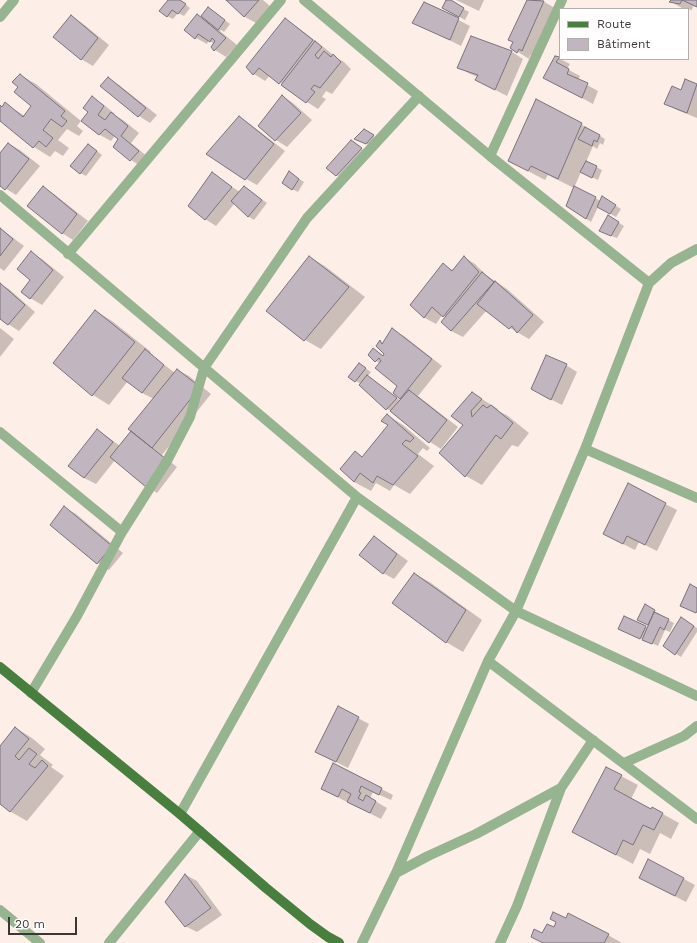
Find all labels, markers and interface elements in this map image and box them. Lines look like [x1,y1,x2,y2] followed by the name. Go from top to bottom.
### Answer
[559,8,689,60] legend
[597,17,631,31] text: Route
[597,37,650,51] text: Bâtiment
[10,909,79,935] scale bar
[15,917,45,931] text: 20 m

